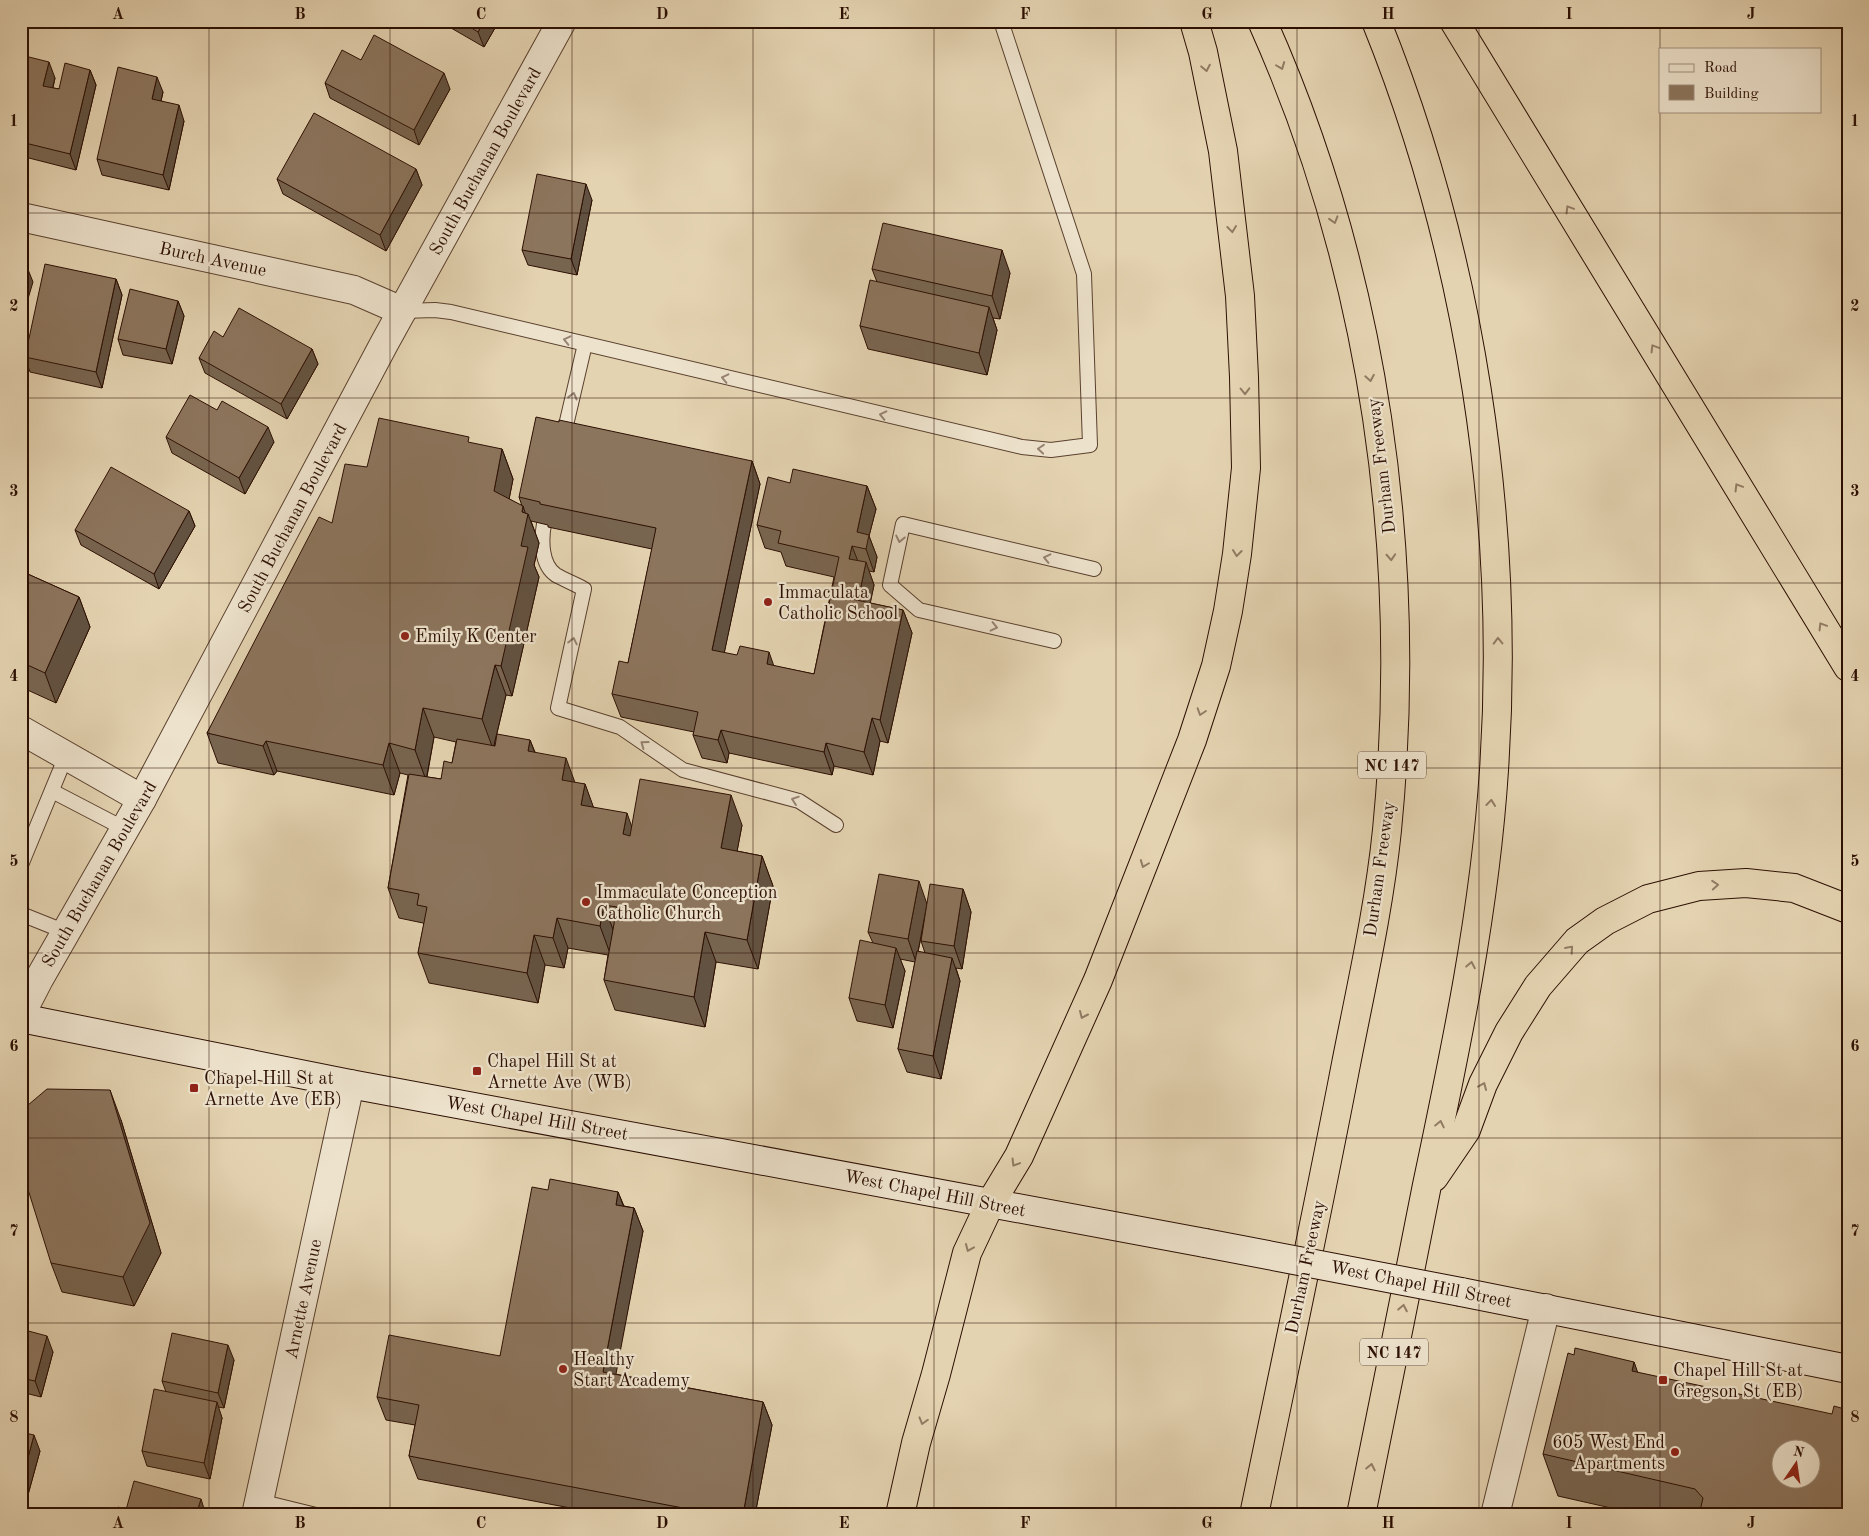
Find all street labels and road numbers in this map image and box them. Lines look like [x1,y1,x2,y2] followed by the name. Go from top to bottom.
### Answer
[427,65,545,258] street label: South Buchanan Boulevard
[157,240,268,280] street label: Burch Avenue
[1365,396,1399,535] street label: Durham Freeway
[235,421,350,616] street label: South Buchanan Boulevard
[1358,752,1426,778] road number: NC 147
[39,778,161,971] street label: South Buchanan Boulevard
[1362,800,1398,938] street label: Durham Freeway
[444,1094,629,1144] street label: West Chapel Hill Street
[842,1168,1027,1220] street label: West Chapel Hill Street
[1283,1198,1329,1336] street label: Durham Freeway
[282,1238,325,1361] street label: Arnette Avenue
[1328,1259,1513,1311] street label: West Chapel Hill Street
[1360,1338,1428,1365] road number: NC 147

